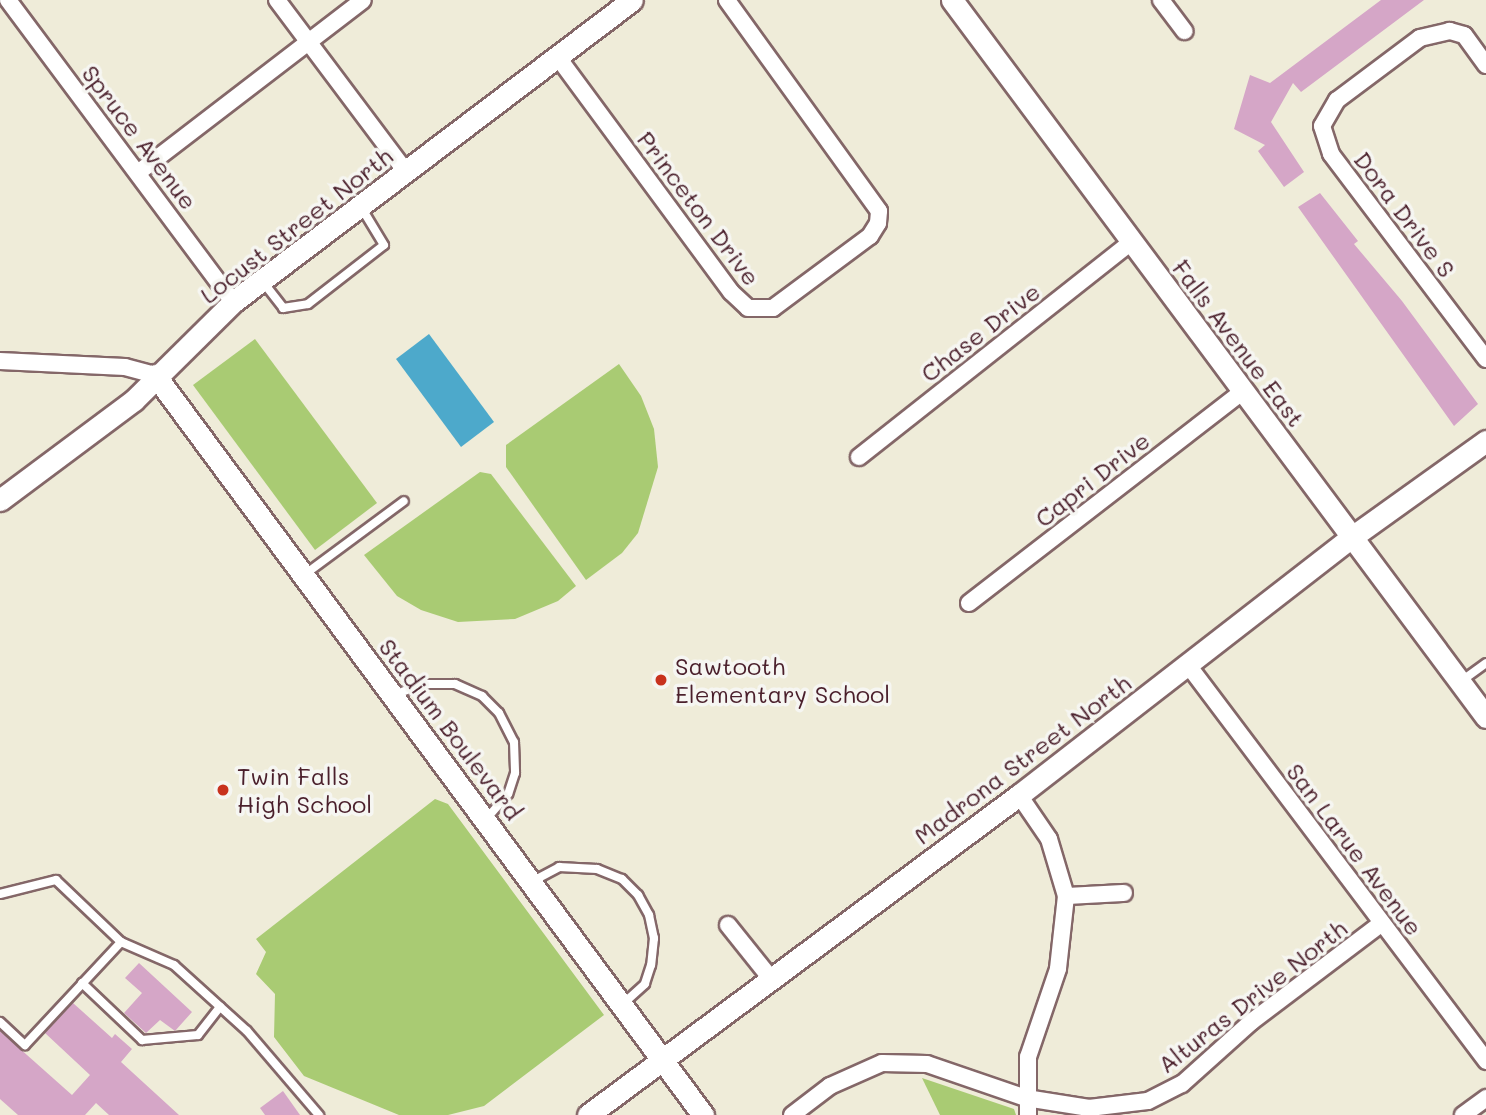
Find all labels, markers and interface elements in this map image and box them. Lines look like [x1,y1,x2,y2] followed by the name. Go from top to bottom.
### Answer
[76,59,204,215] street label: Spruce Avenue
[632,125,766,291] street label: Princeton Drive
[194,141,398,309] street label: Locust Street North
[1348,145,1462,283] street label: Dora Drive S
[1167,254,1311,432] street label: Falls Avenue East
[915,277,1045,387] street label: Chase Drive
[1029,425,1155,533] street label: Capri Drive
[373,633,529,825] street label: Stadium Boulevard
[675,652,890,708] place label: Sawtooth Elementary School
[908,668,1136,850] street label: Madrona Street North
[653,672,669,688] marker: Sawtooth Elementary School
[1281,757,1429,941] street label: San Larue Avenue
[237,762,372,818] place label: Twin Falls High School
[215,782,231,798] marker: Twin Falls High School
[1152,913,1352,1079] street label: Alturas Drive North

